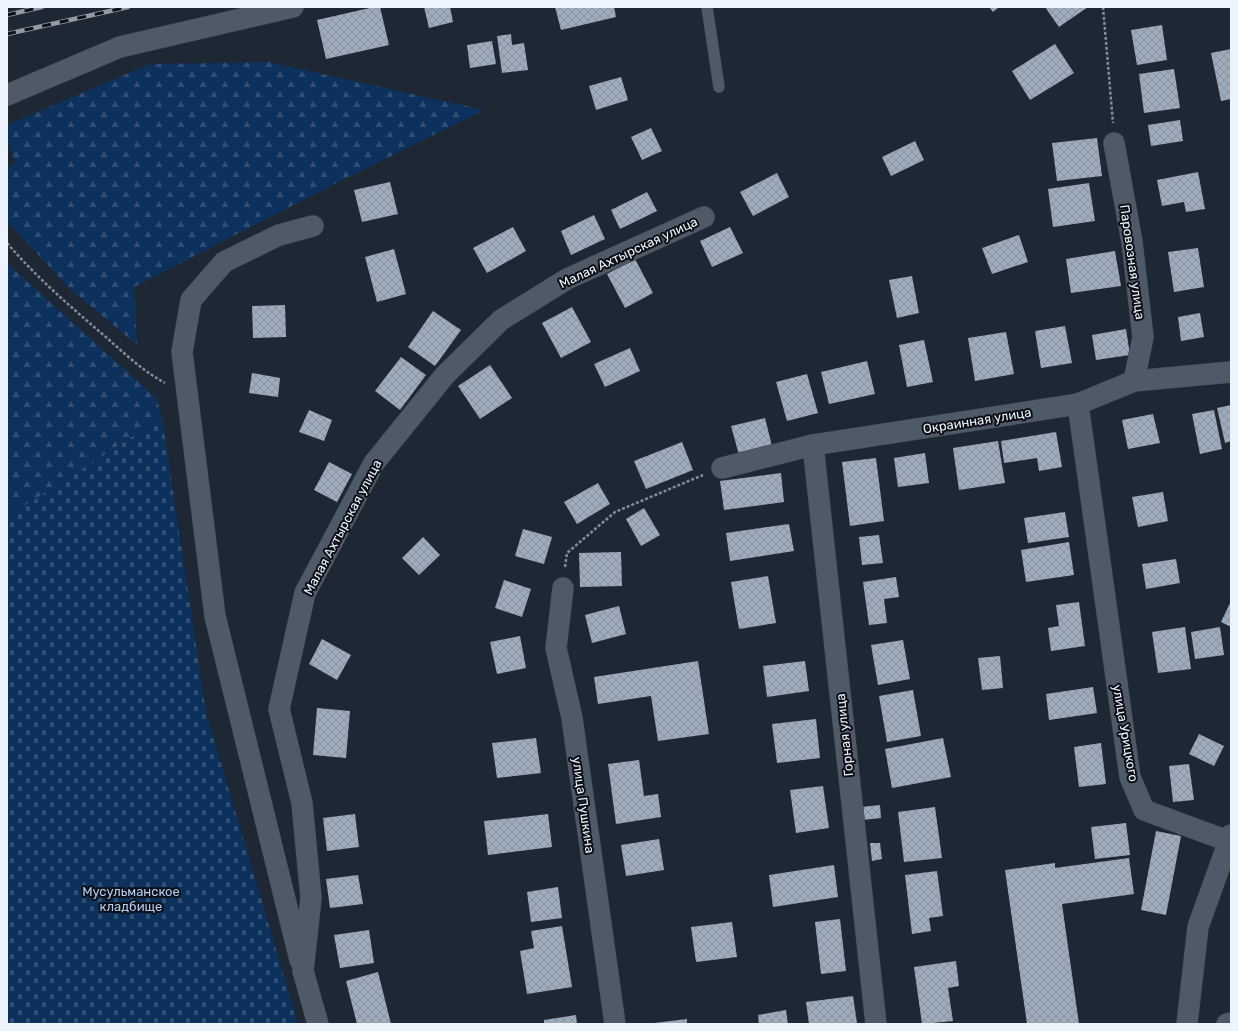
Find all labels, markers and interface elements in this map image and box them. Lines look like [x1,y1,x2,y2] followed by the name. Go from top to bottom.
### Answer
[1117,204,1148,320] street label: Паровозная улица
[557,214,700,291] street label: Малая Ахтырская улица
[922,405,1032,436] street label: Окраинная улица
[300,457,384,597] street label: Малая Ахтырская улица
[1110,683,1141,783] street label: улица Урицкого
[833,693,856,777] street label: Горная улица
[569,756,598,854] street label: улица Пушкина
[82,884,180,914] park label: Мусульманское кладбище

